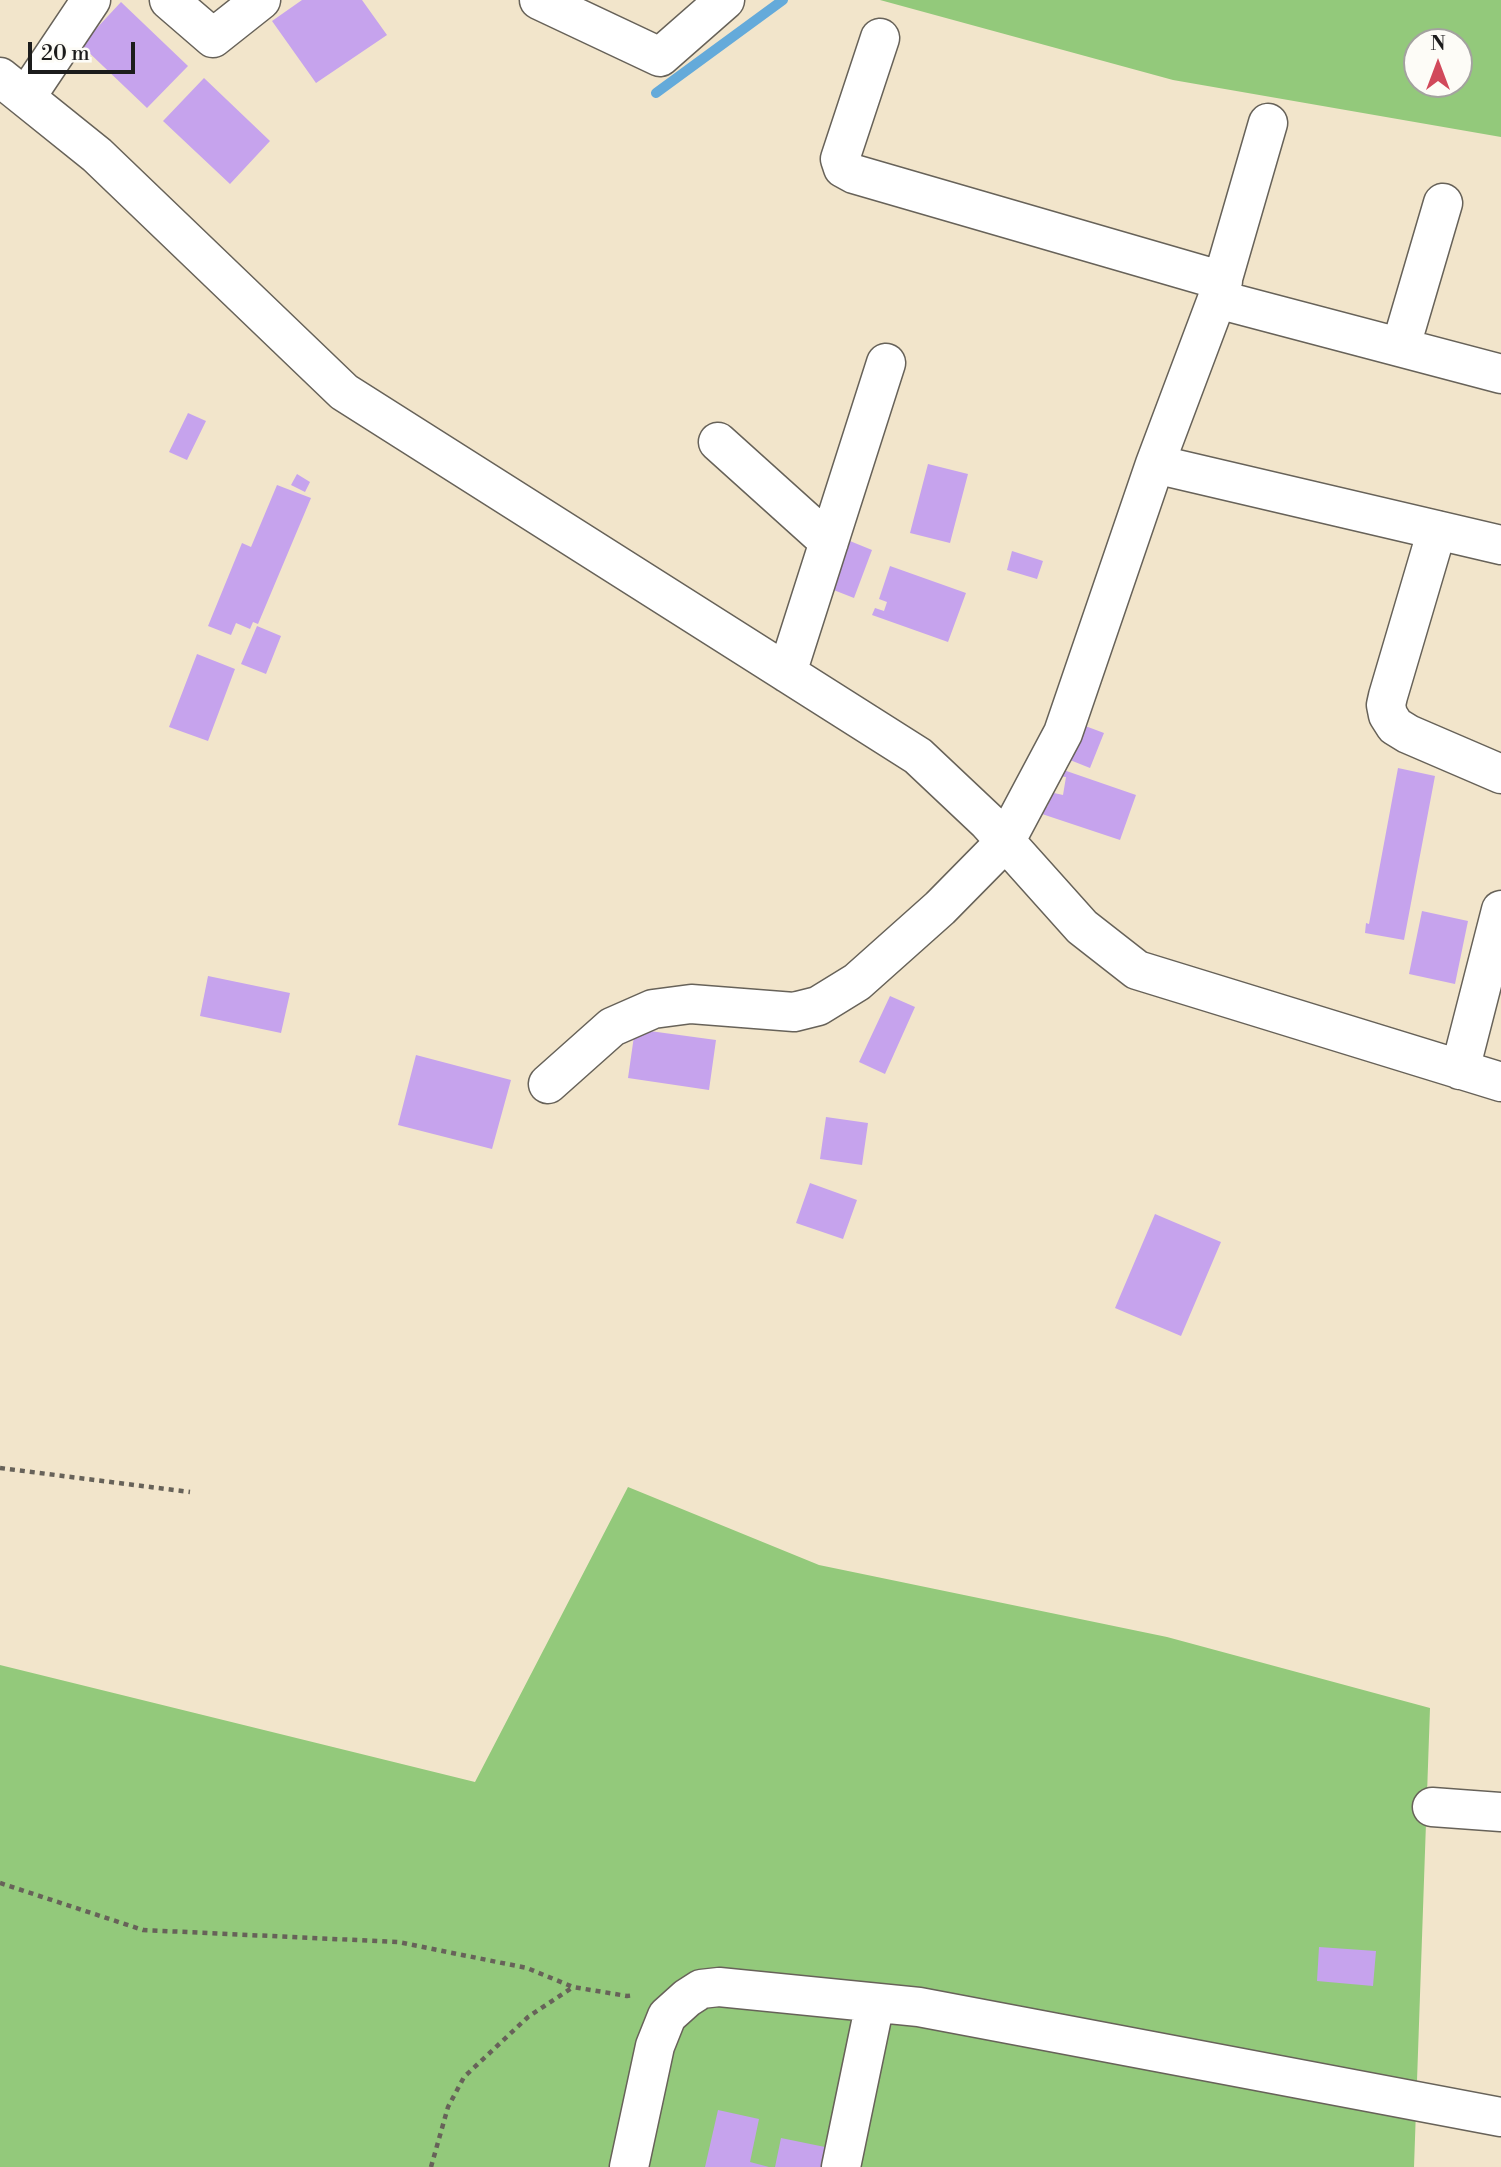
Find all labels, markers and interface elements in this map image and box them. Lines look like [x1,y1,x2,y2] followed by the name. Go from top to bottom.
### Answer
[32,28,138,72] scale bar
[1403,28,1473,98] north arrow
[1430,32,1446,56] text: N
[41,41,90,67] text: 20 m

